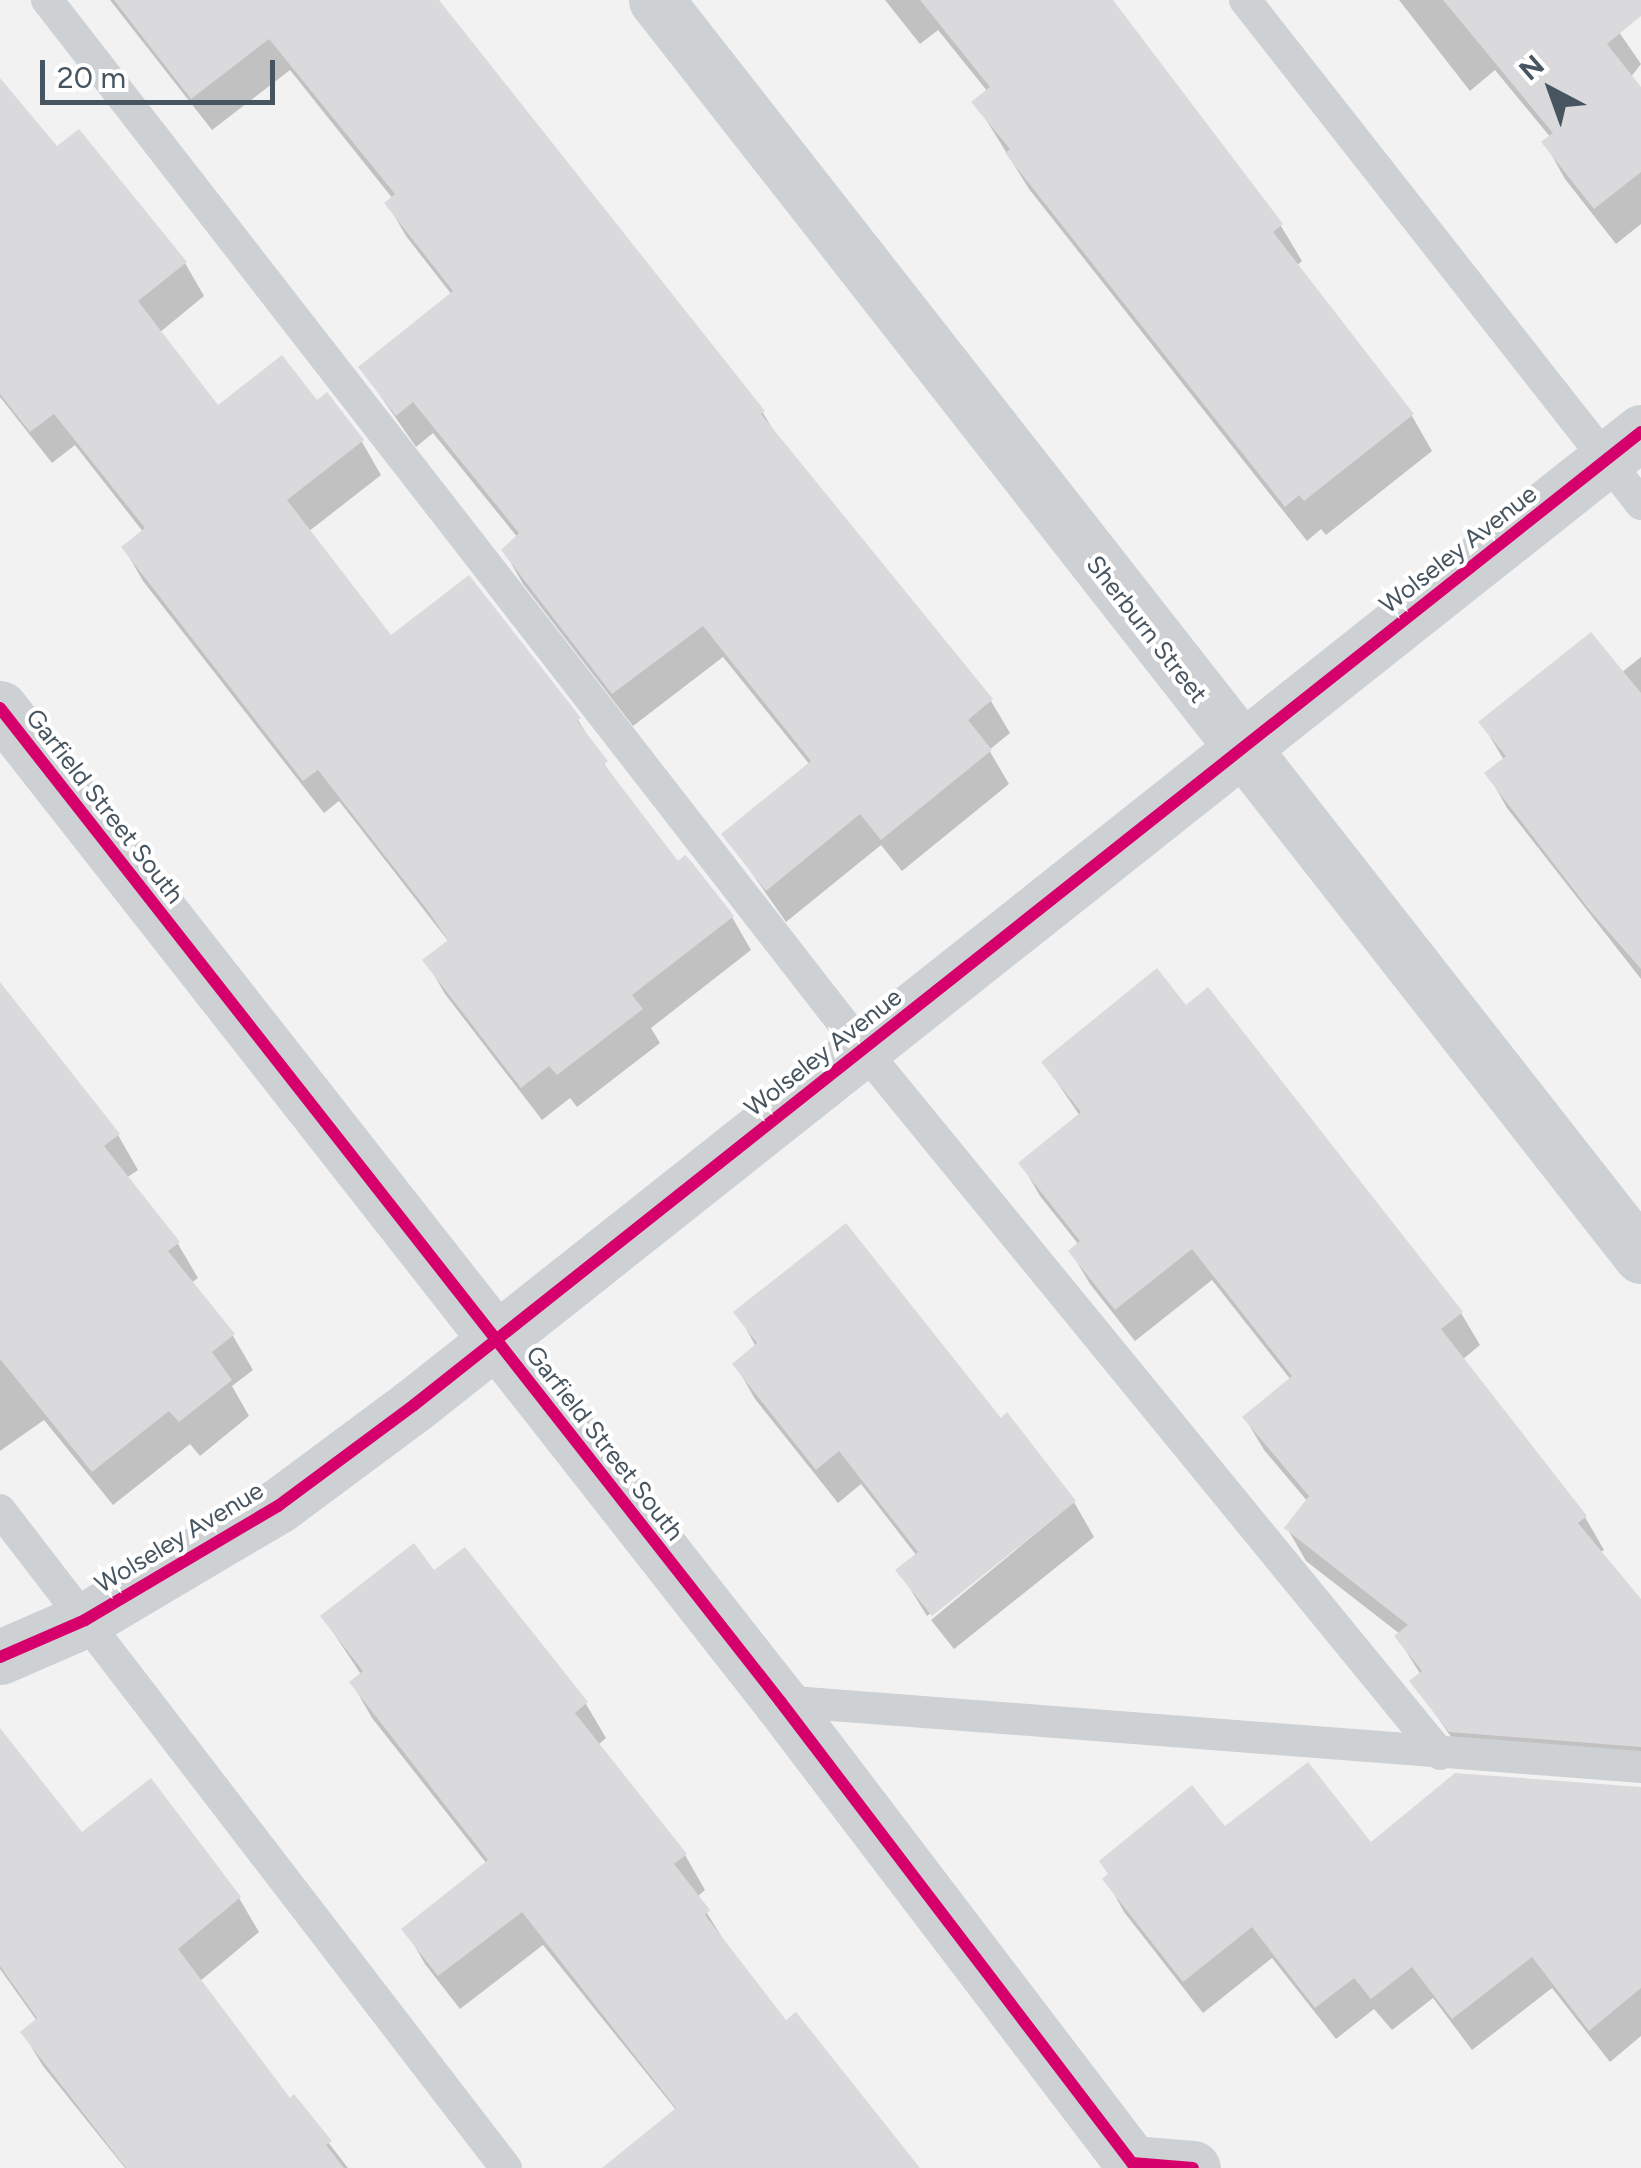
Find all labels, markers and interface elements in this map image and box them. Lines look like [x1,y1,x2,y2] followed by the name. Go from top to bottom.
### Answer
[45,40,280,102] scale bar
[1501,40,1601,140] north arrow
[1512,47,1551,87] text: N
[57,59,126,96] text: 20 m
[1374,478,1542,620] street label: Wolseley Avenue
[1080,549,1214,709] street label: Sherburn Street
[20,703,190,909] street label: Garfield Street South
[739,981,907,1123] street label: Wolseley Avenue
[520,1340,690,1546] street label: Garfield Street South
[89,1475,269,1599] street label: Wolseley Avenue

